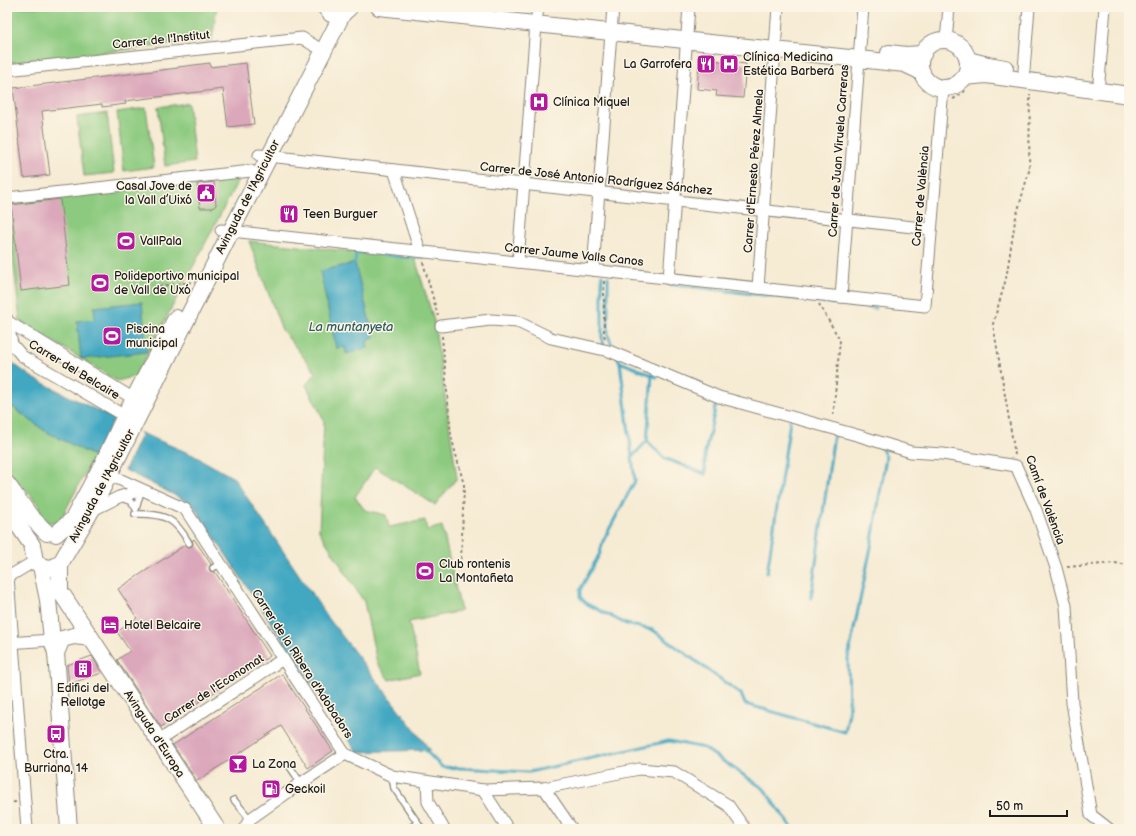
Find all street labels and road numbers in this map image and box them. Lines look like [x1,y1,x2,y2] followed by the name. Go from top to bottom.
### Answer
[112,27,211,53] street label: Carrer de l'Institut
[825,64,853,238] street label: Carrer de Juan Viruela Carreras
[741,88,767,254] street label: Carrer d'Ernesto Pérez Almela
[213,137,284,257] street label: Avinguda de l'Agricultor
[909,145,933,247] street label: Carrer de València
[479,159,713,199] street label: Carrer de José Antonio Rodríguez Sánchez
[504,240,644,270] street label: Carrer Jaume Valls Canos
[26,337,122,403] street label: Carrer del Belcaire
[66,426,139,545] street label: Avinguda de l'Agricultor
[1022,453,1068,547] street label: Camí de València
[248,587,356,741] street label: Carrer de la Ribera d'Adobadors
[161,651,267,727] street label: Carrer de l'Economat
[120,687,188,781] street label: Avinguda d'Europa

